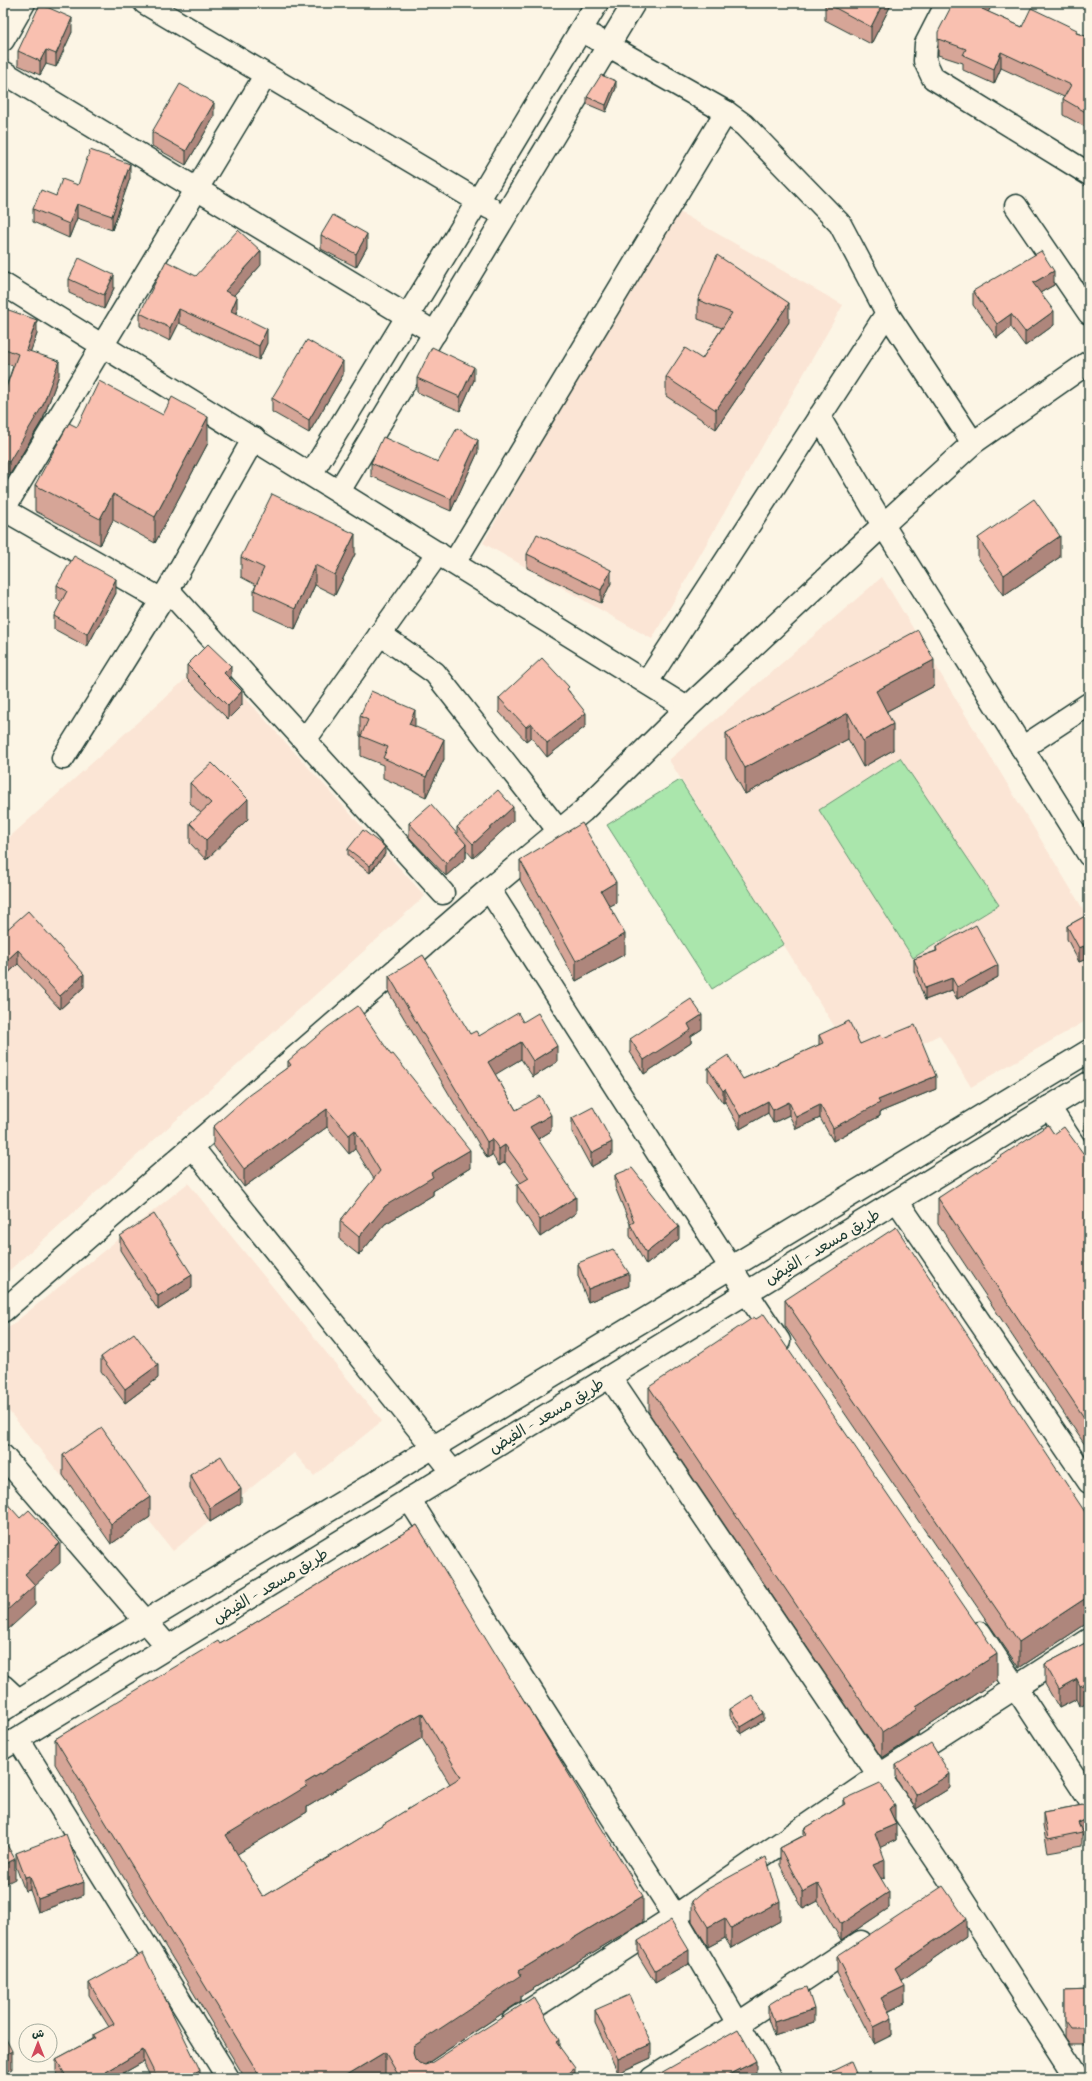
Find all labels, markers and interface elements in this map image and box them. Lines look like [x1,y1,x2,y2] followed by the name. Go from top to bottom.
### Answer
[761,1204,885,1292] street label: طريق مسعد - الفيض
[485,1373,609,1461] street label: طريق مسعد - الفيض
[209,1543,333,1631] street label: طريق مسعد - الفيض
[18,2023,58,2063] north arrow
[32,2026,44,2042] text: ش

